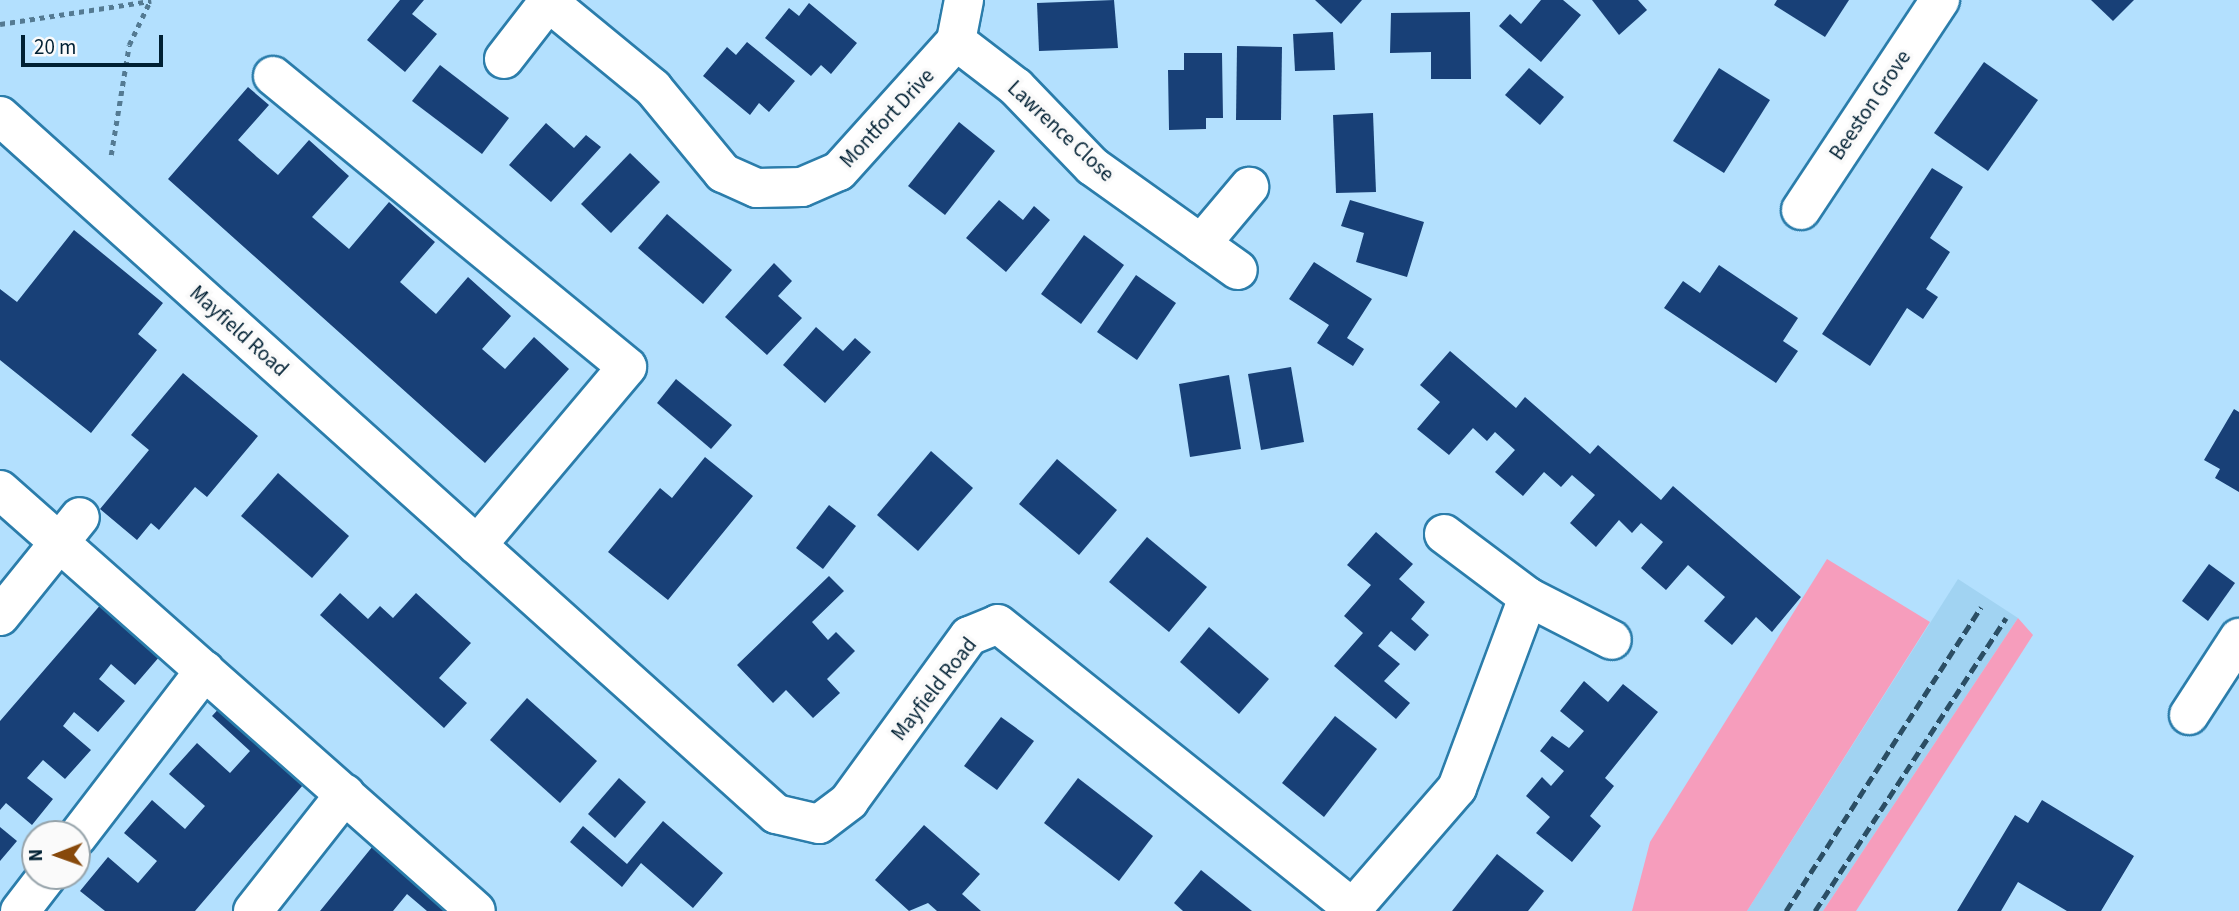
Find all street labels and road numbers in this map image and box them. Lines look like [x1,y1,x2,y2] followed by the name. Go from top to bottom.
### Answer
[1824,45,1916,165] street label: Beeston Grove
[835,63,939,173] street label: Montfort Drive
[1002,75,1120,187] street label: Lawrence Close
[185,280,293,382] street label: Mayfield Road
[886,633,982,745] street label: Mayfield Road

